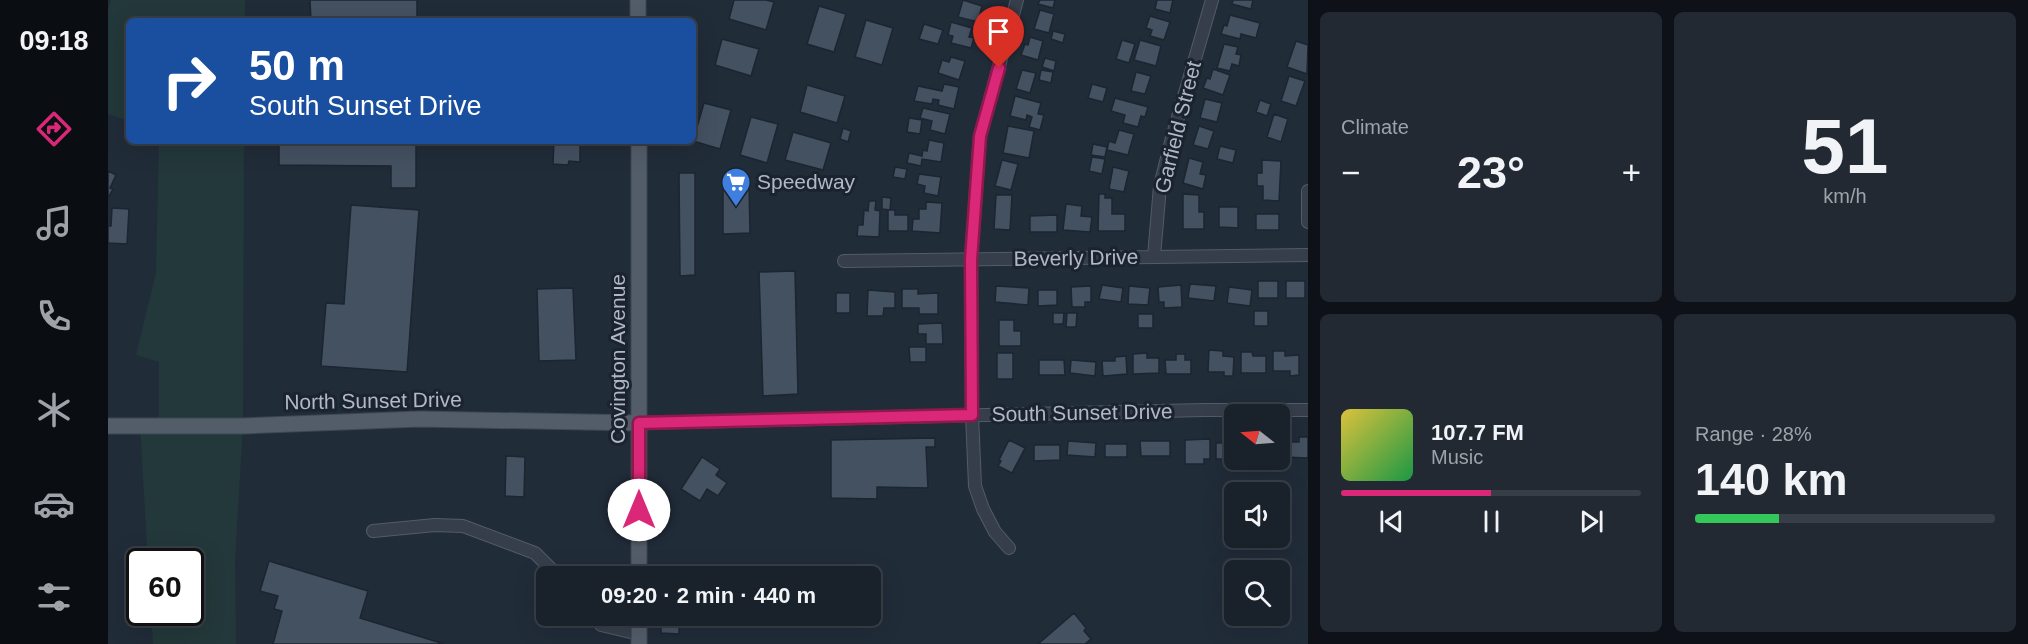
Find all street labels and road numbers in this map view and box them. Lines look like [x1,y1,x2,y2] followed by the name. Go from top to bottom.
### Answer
[1150,58,1205,195] street label: Garfield Street
[1013,245,1139,270] street label: Beverly Drive
[606,274,629,444] street label: Covington Avenue
[284,387,462,414] street label: North Sunset Drive
[991,399,1173,426] street label: South Sunset Drive

